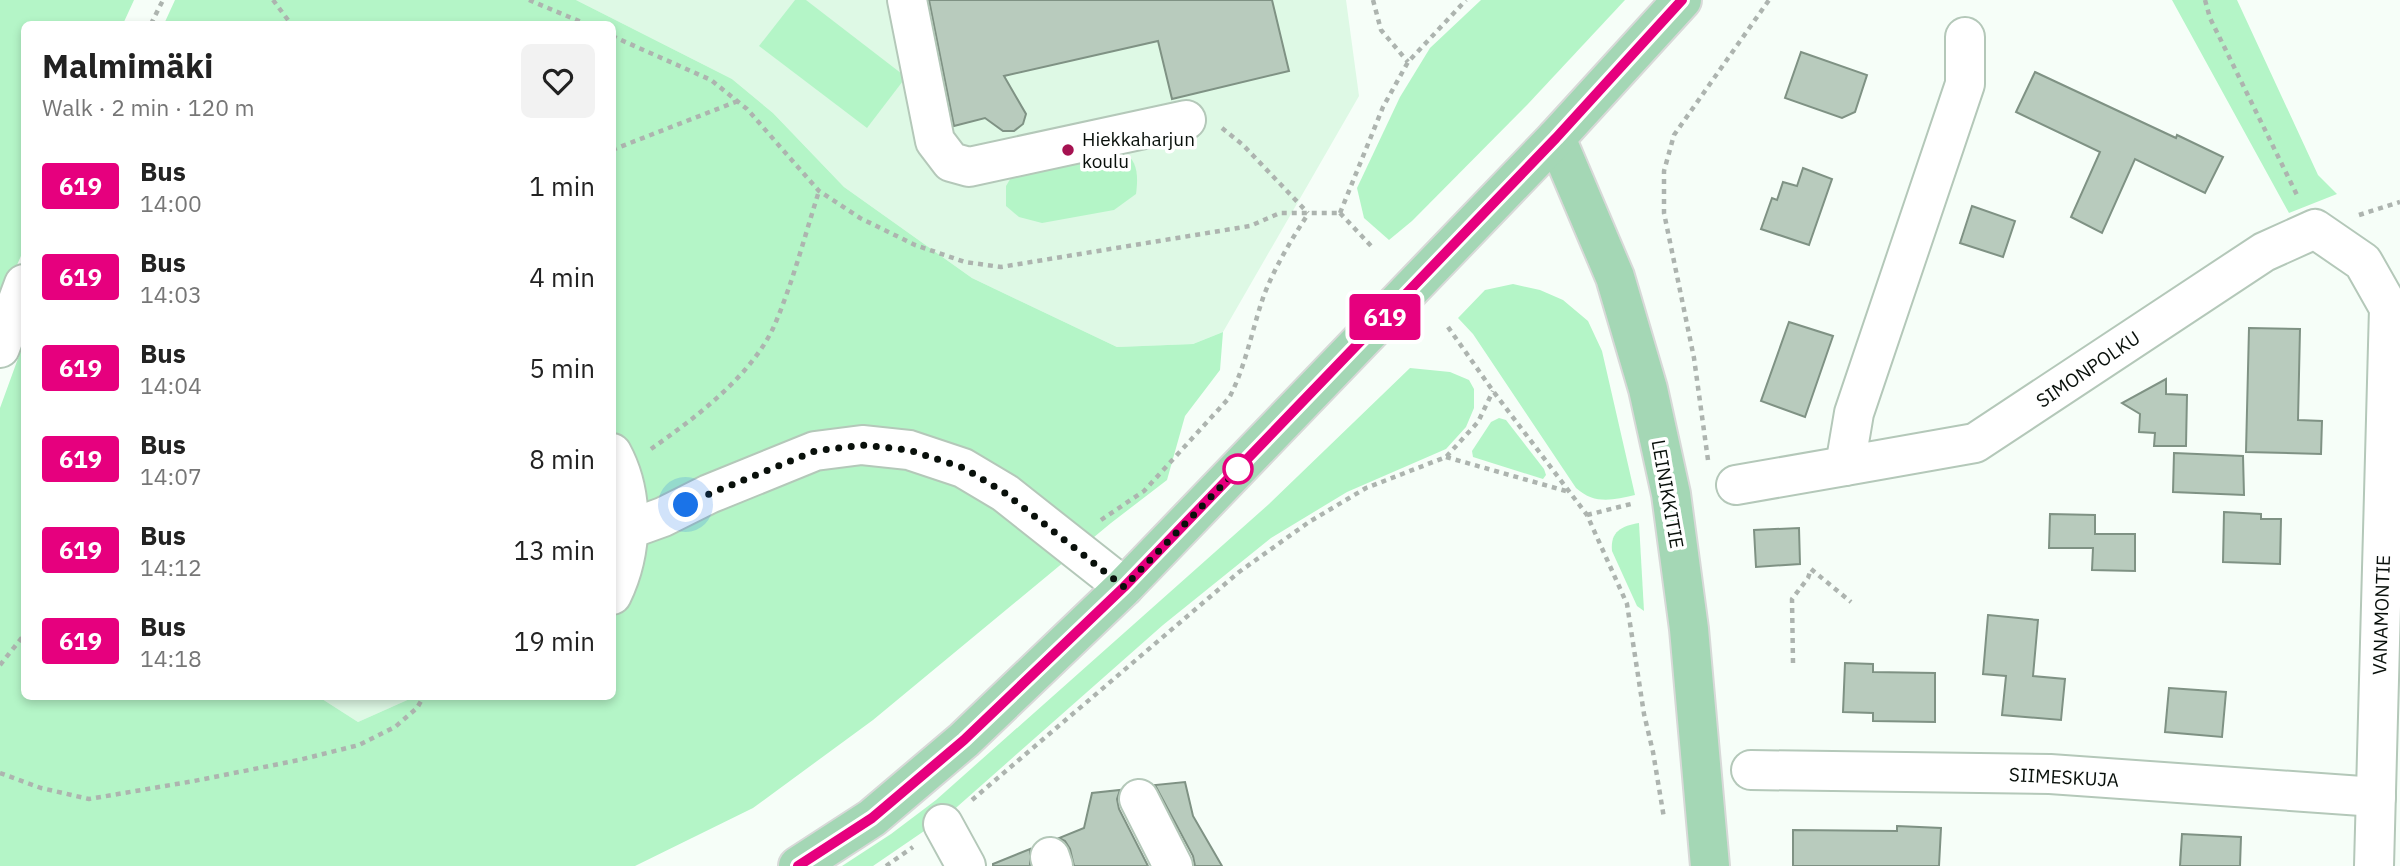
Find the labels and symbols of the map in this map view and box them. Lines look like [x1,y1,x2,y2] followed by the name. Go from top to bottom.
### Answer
[1082,127,1195,173] place label: Hiekkaharjun koulu
[1060,142,1076,158] marker: Hiekkaharjun koulu
[1345,294,1425,340] line badge: 619
[2031,325,2145,413] street label: SIMONPOLKU
[1647,438,1689,550] street label: LEINIKKITIE
[1223,454,1253,484] unlabelled marker
[668,487,703,522] your location
[2367,554,2395,676] street label: VANAMONTIE
[2008,762,2120,792] street label: SIIMESKUJA

